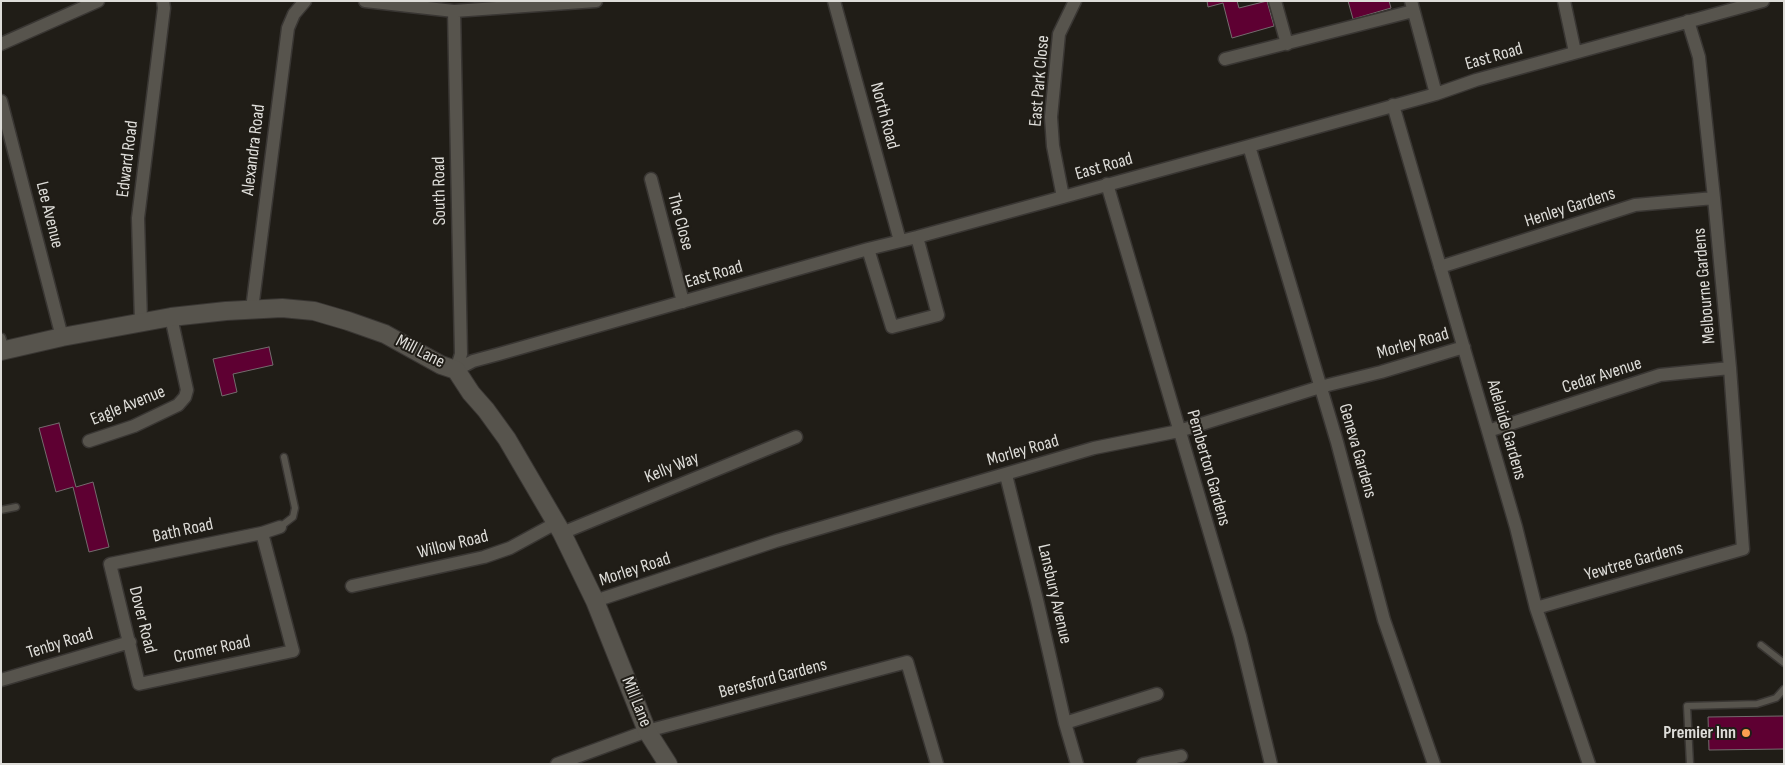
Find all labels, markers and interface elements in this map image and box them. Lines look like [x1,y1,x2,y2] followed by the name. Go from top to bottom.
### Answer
[1025,35,1055,127] street label: East Park Close
[1463,39,1525,75] street label: East Road
[865,80,903,152] street label: North Road
[238,103,270,197] street label: Alexandra Road
[113,120,143,198] street label: Edward Road
[1073,149,1135,185] street label: East Road
[429,156,451,226] street label: South Road
[30,179,68,251] street label: Lee Avenue
[1522,183,1618,233] street label: Henley Gardens
[662,191,698,253] street label: The Close
[1689,227,1721,345] street label: Melbourne Gardens
[683,257,745,293] street label: East Road
[1375,323,1451,365] street label: Morley Road
[392,331,448,373] street label: Mill Lane
[1560,353,1644,399] street label: Cedar Avenue
[1481,378,1531,482] street label: Adelaide Gardens
[87,381,169,431] street label: Eagle Avenue
[1333,401,1381,501] street label: Geneva Gardens
[1181,408,1235,528] street label: Pemberton Gardens
[985,430,1061,472] street label: Morley Road
[642,447,702,489] street label: Kelly Way
[151,514,215,548] street label: Bath Road
[415,526,491,564] street label: Willow Road
[1582,538,1686,586] street label: Yewtree Gardens
[1032,542,1076,646] street label: Lansbury Avenue
[597,548,673,592] street label: Morley Road
[123,584,161,656] street label: Dover Road
[24,624,96,664] street label: Tenby Road
[172,631,252,669] street label: Cromer Road
[717,654,829,704] street label: Beresford Gardens
[616,674,656,730] street label: Mill Lane
[1663,722,1736,744] place label: Premier Inn
[1740,727,1752,739] marker: Premier Inn

